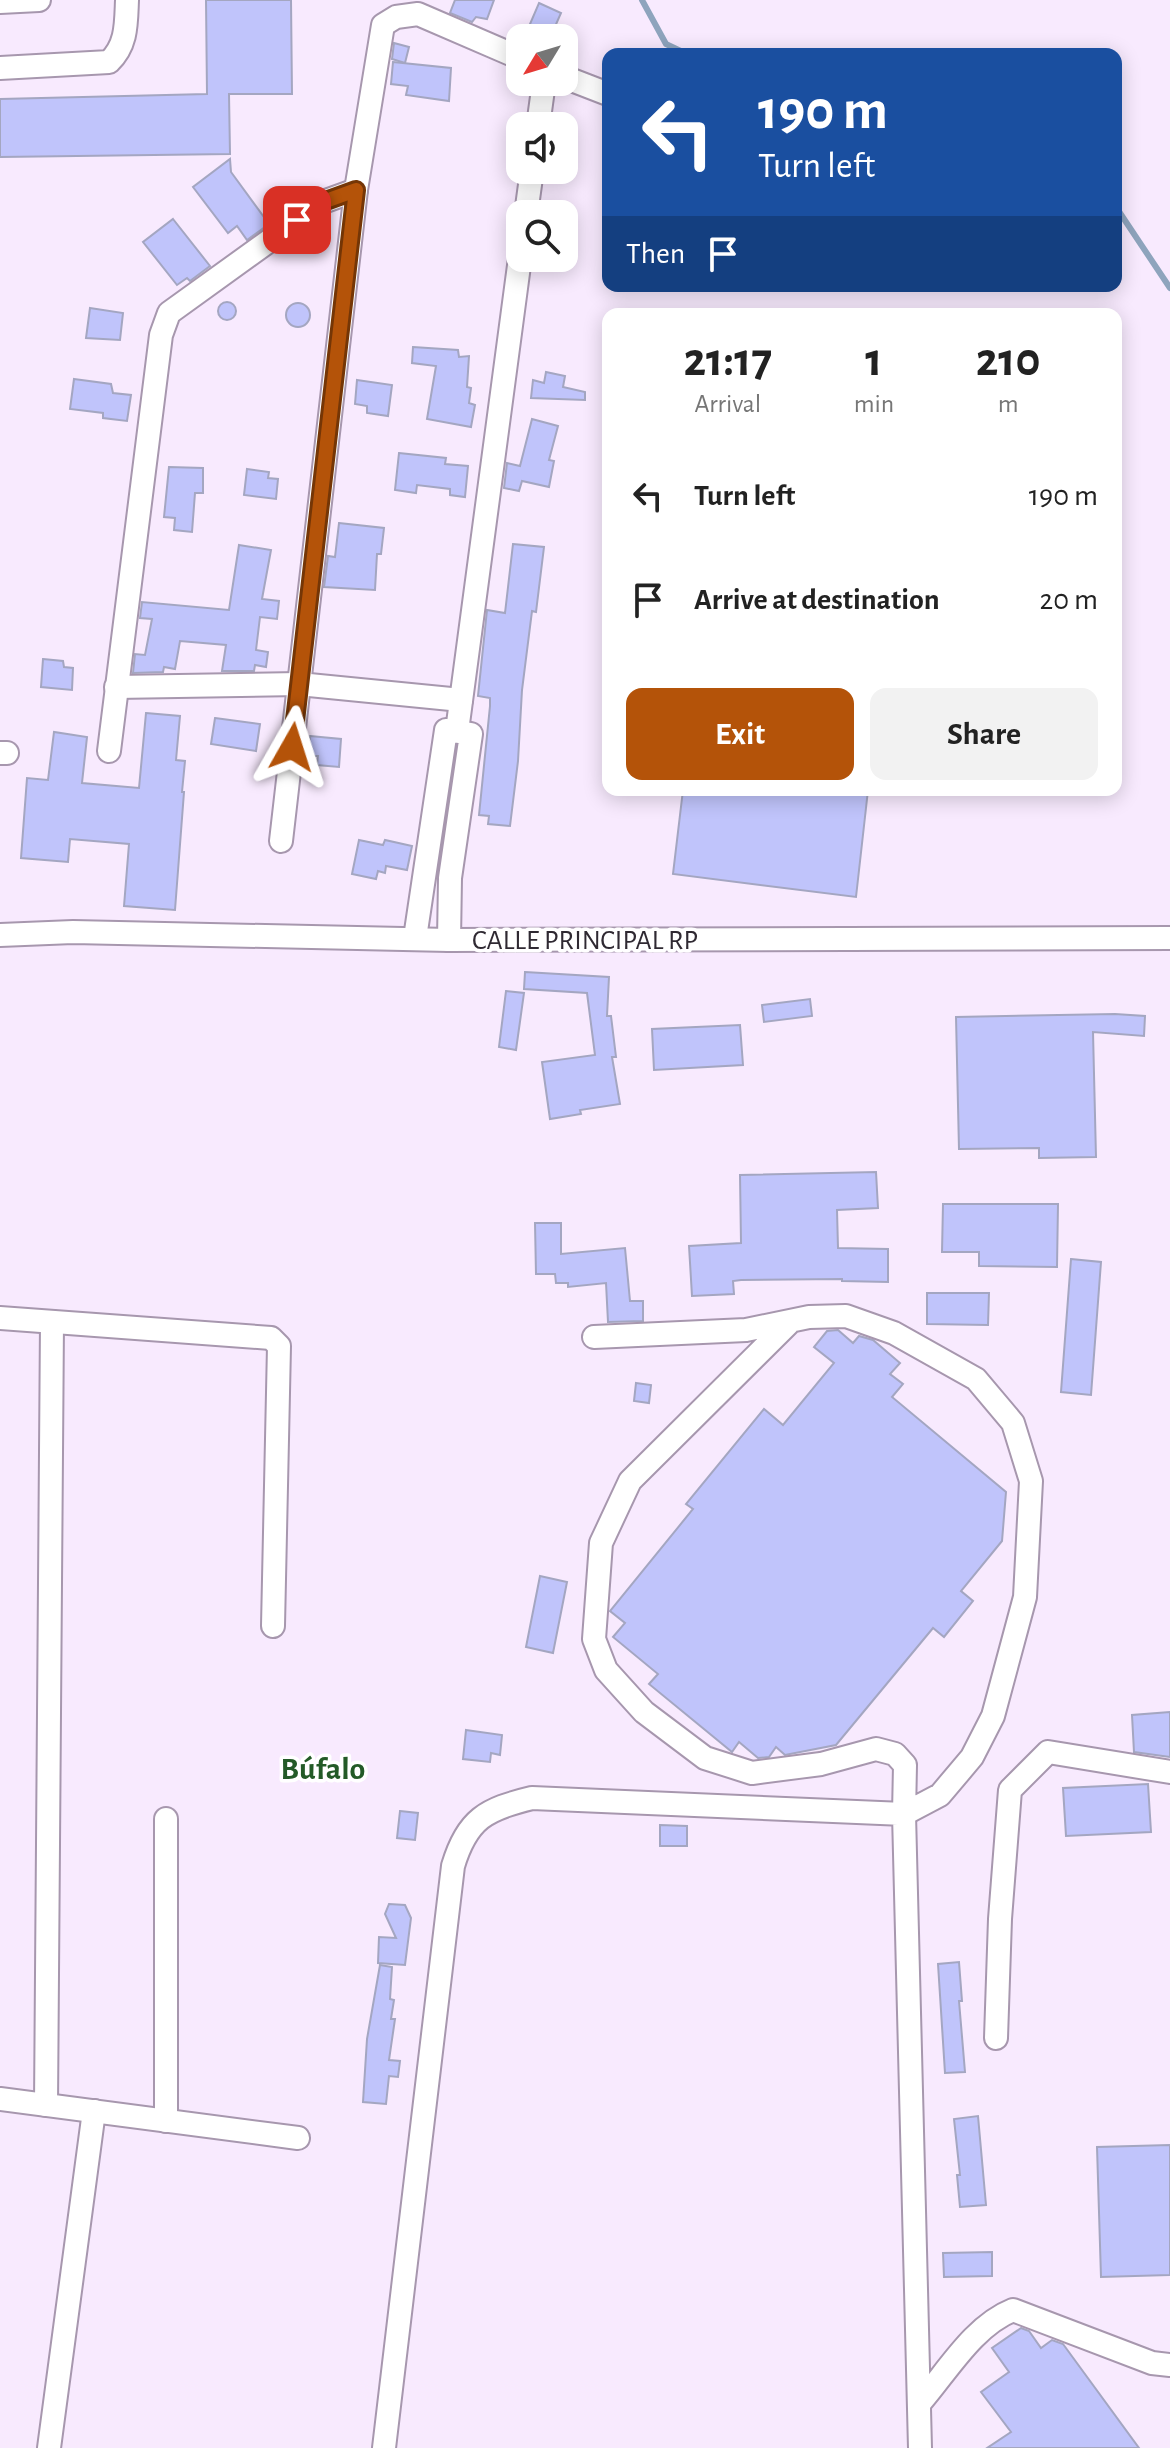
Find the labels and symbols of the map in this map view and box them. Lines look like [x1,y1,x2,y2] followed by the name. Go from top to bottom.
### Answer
[506,24,578,96] north arrow
[263,186,331,254] pin
[250,705,334,789] position arrow
[472,927,698,955] street label: CALLE PRINCIPAL RP
[281,1753,365,1785] district label: Búfalo

